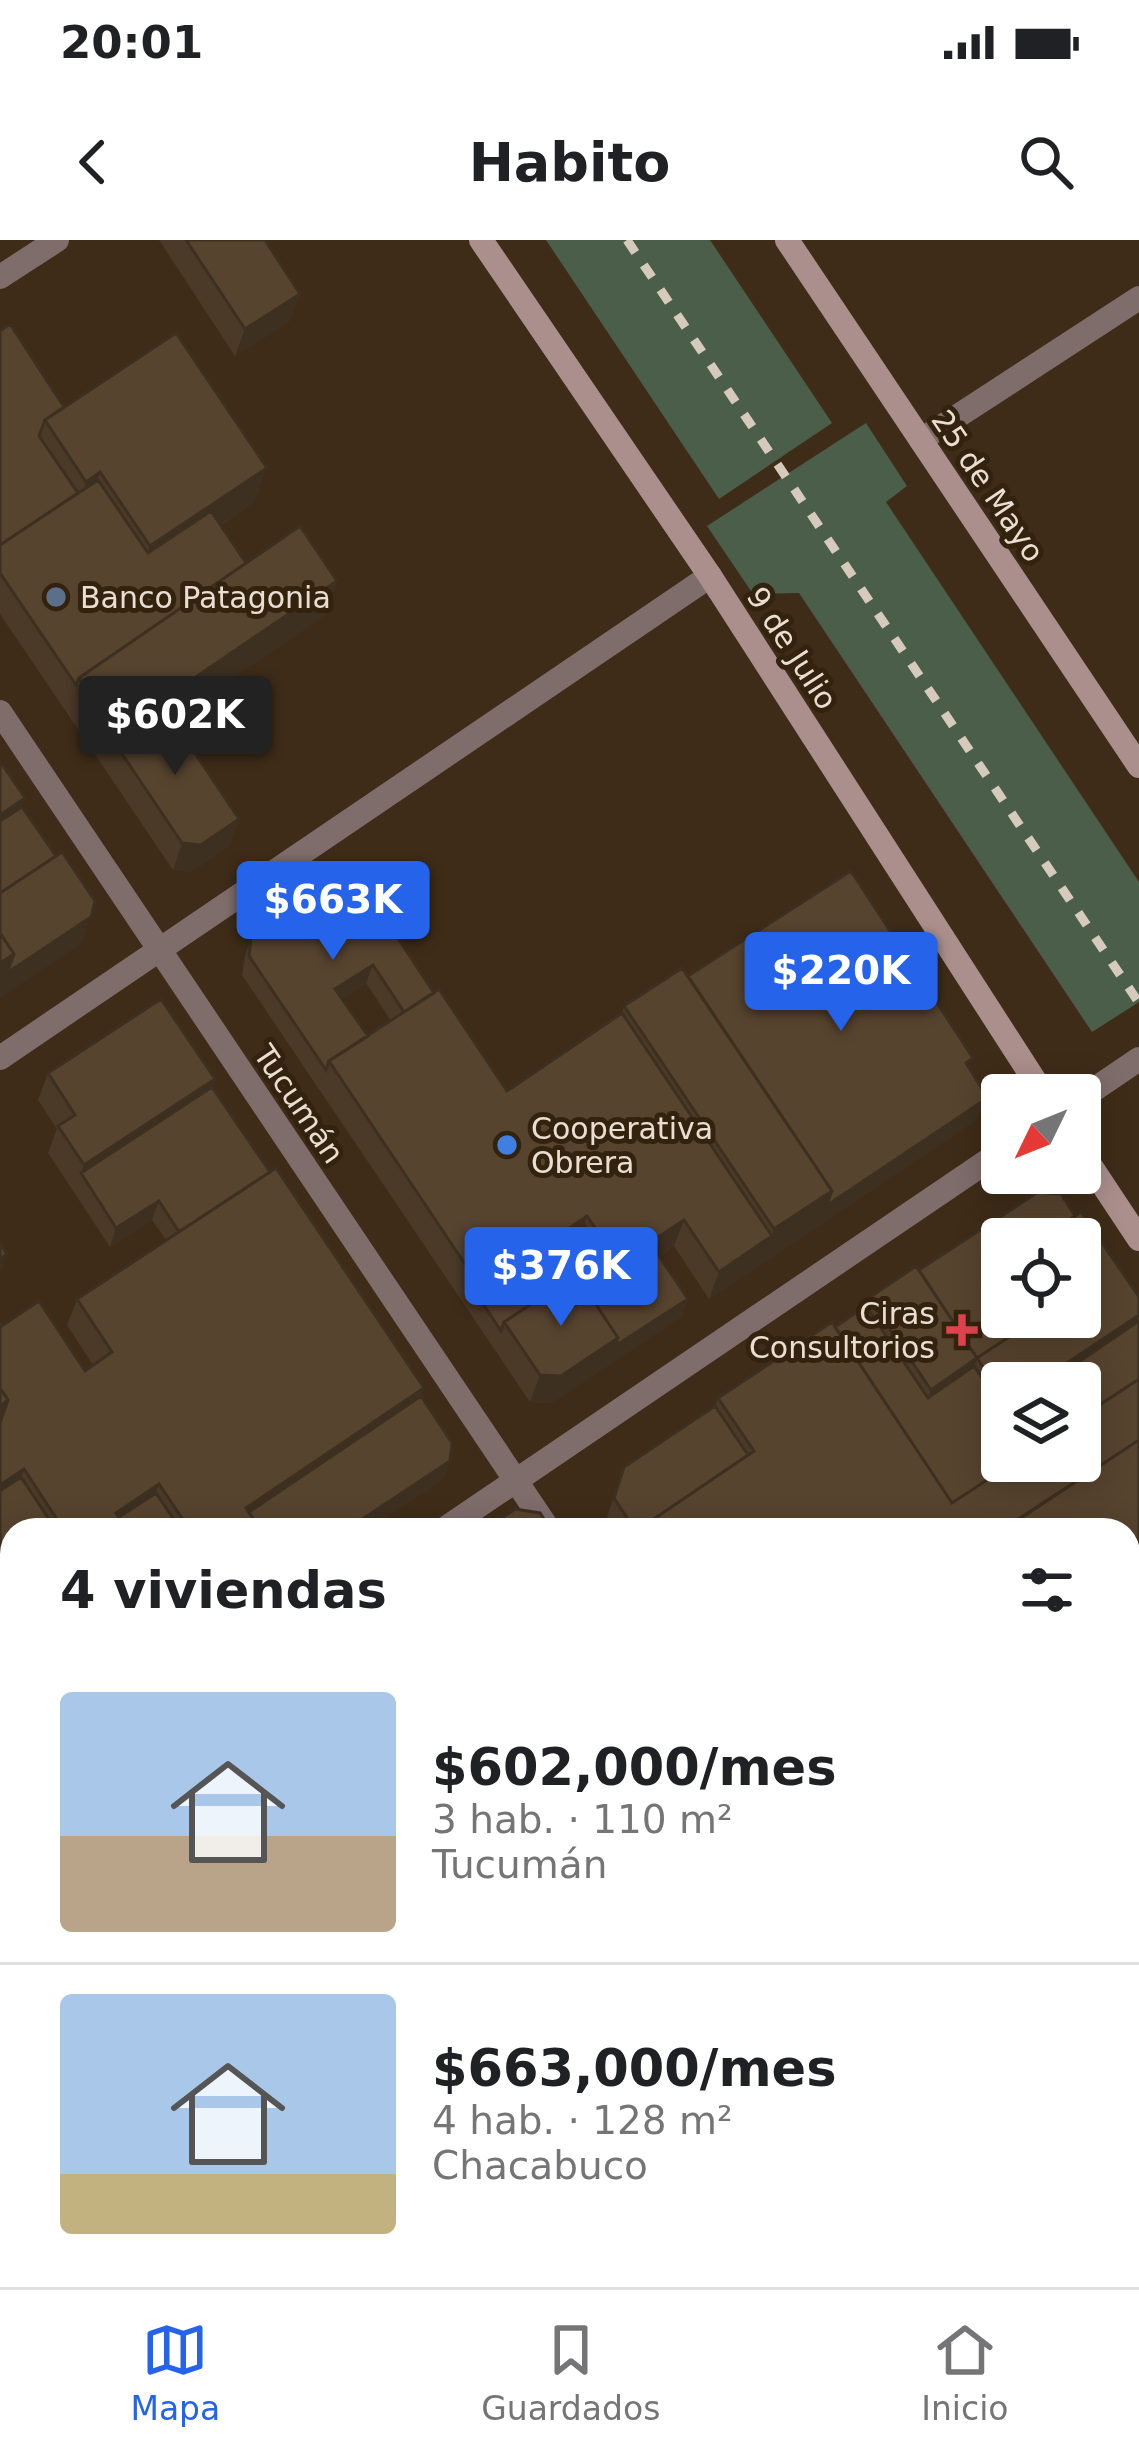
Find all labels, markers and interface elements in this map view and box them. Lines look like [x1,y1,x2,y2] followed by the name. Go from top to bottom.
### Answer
[60,16,203,69] text: 20:01
[60,129,126,195] icon: back
[1013,129,1079,195] icon: search
[469,131,670,194] text: Habito
[925,404,1051,568] street label: 25 de Mayo
[80,580,331,615] place label: Banco Patagonia
[740,580,844,716] street label: 9 de Julio
[43,584,69,610] marker: Banco Patagonia
[91,676,259,778] pin: $602K
[106,692,244,737] text: $602K
[249,861,417,963] pin: $663K
[264,877,402,922] text: $663K
[757,932,925,1034] pin: $220K
[772,948,910,993] text: $220K
[246,1037,351,1170] street label: Tucumán
[981,1074,1101,1194] north arrow
[981,1074,1101,1482] map controls
[531,1111,713,1180] place label: Cooperativa Obrera
[494,1132,520,1158] marker: Cooperativa Obrera
[981,1218,1101,1338] button: locate
[477,1227,645,1329] pin: $376K
[492,1243,630,1288] text: $376K
[749,1296,935,1365] place label: Ciras Consultorios
[946,1314,978,1346] marker: Ciras Consultorios
[981,1362,1101,1482] button: layers
[1014,1557,1080,1623] icon: filters
[60,1561,387,1620] text: 4 viviendas
[432,1738,837,1797] text: $602,000/mes
[156,1740,300,1884] icon: home
[432,1797,733,1842] text: 3 hab. · 110 m²
[432,1842,607,1887] text: Tucumán
[432,2039,837,2098] text: $663,000/mes
[156,2042,300,2186] icon: home
[432,2098,733,2143] text: 4 hab. · 128 m²
[432,2143,648,2188] text: Chacabuco
[130,2317,220,2428] tab: Mapa
[481,2317,660,2428] tab: Guardados
[921,2317,1009,2428] tab: Inicio

